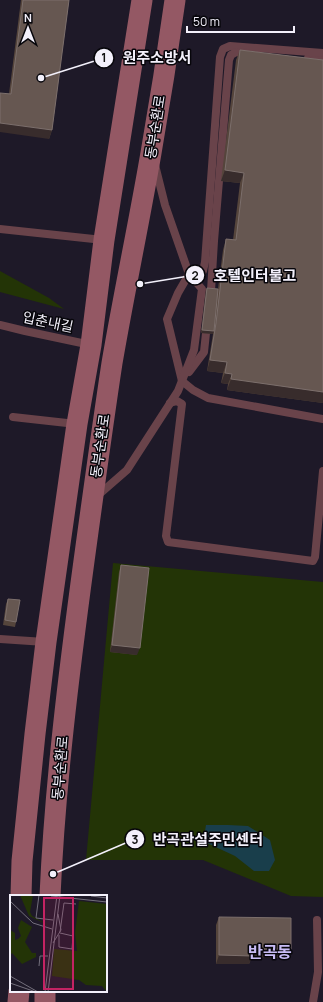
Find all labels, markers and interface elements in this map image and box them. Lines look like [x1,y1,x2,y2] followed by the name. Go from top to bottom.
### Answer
[8,8,48,48] north arrow
[187,8,294,34] scale bar
[24,10,32,25] text: N
[193,13,220,30] text: 50 m
[94,44,199,71] callout: 원주소방서
[122,47,192,68] text: 원주소방서
[101,49,107,66] text: 1
[140,94,169,160] street label: 동부순환로
[185,262,304,289] callout: 호텔인터불고
[214,265,297,286] text: 호텔인터불고
[191,267,199,284] text: 2
[21,307,75,336] street label: 입춘내길
[86,413,113,479] street label: 동부순환로
[47,735,72,801] street label: 동부순환로
[125,826,271,853] callout: 반곡관설주민센터
[153,829,263,850] text: 반곡관설주민센터
[132,831,139,848] text: 3
[10,895,107,992] inset map
[248,941,292,963] district label: 반곡동

